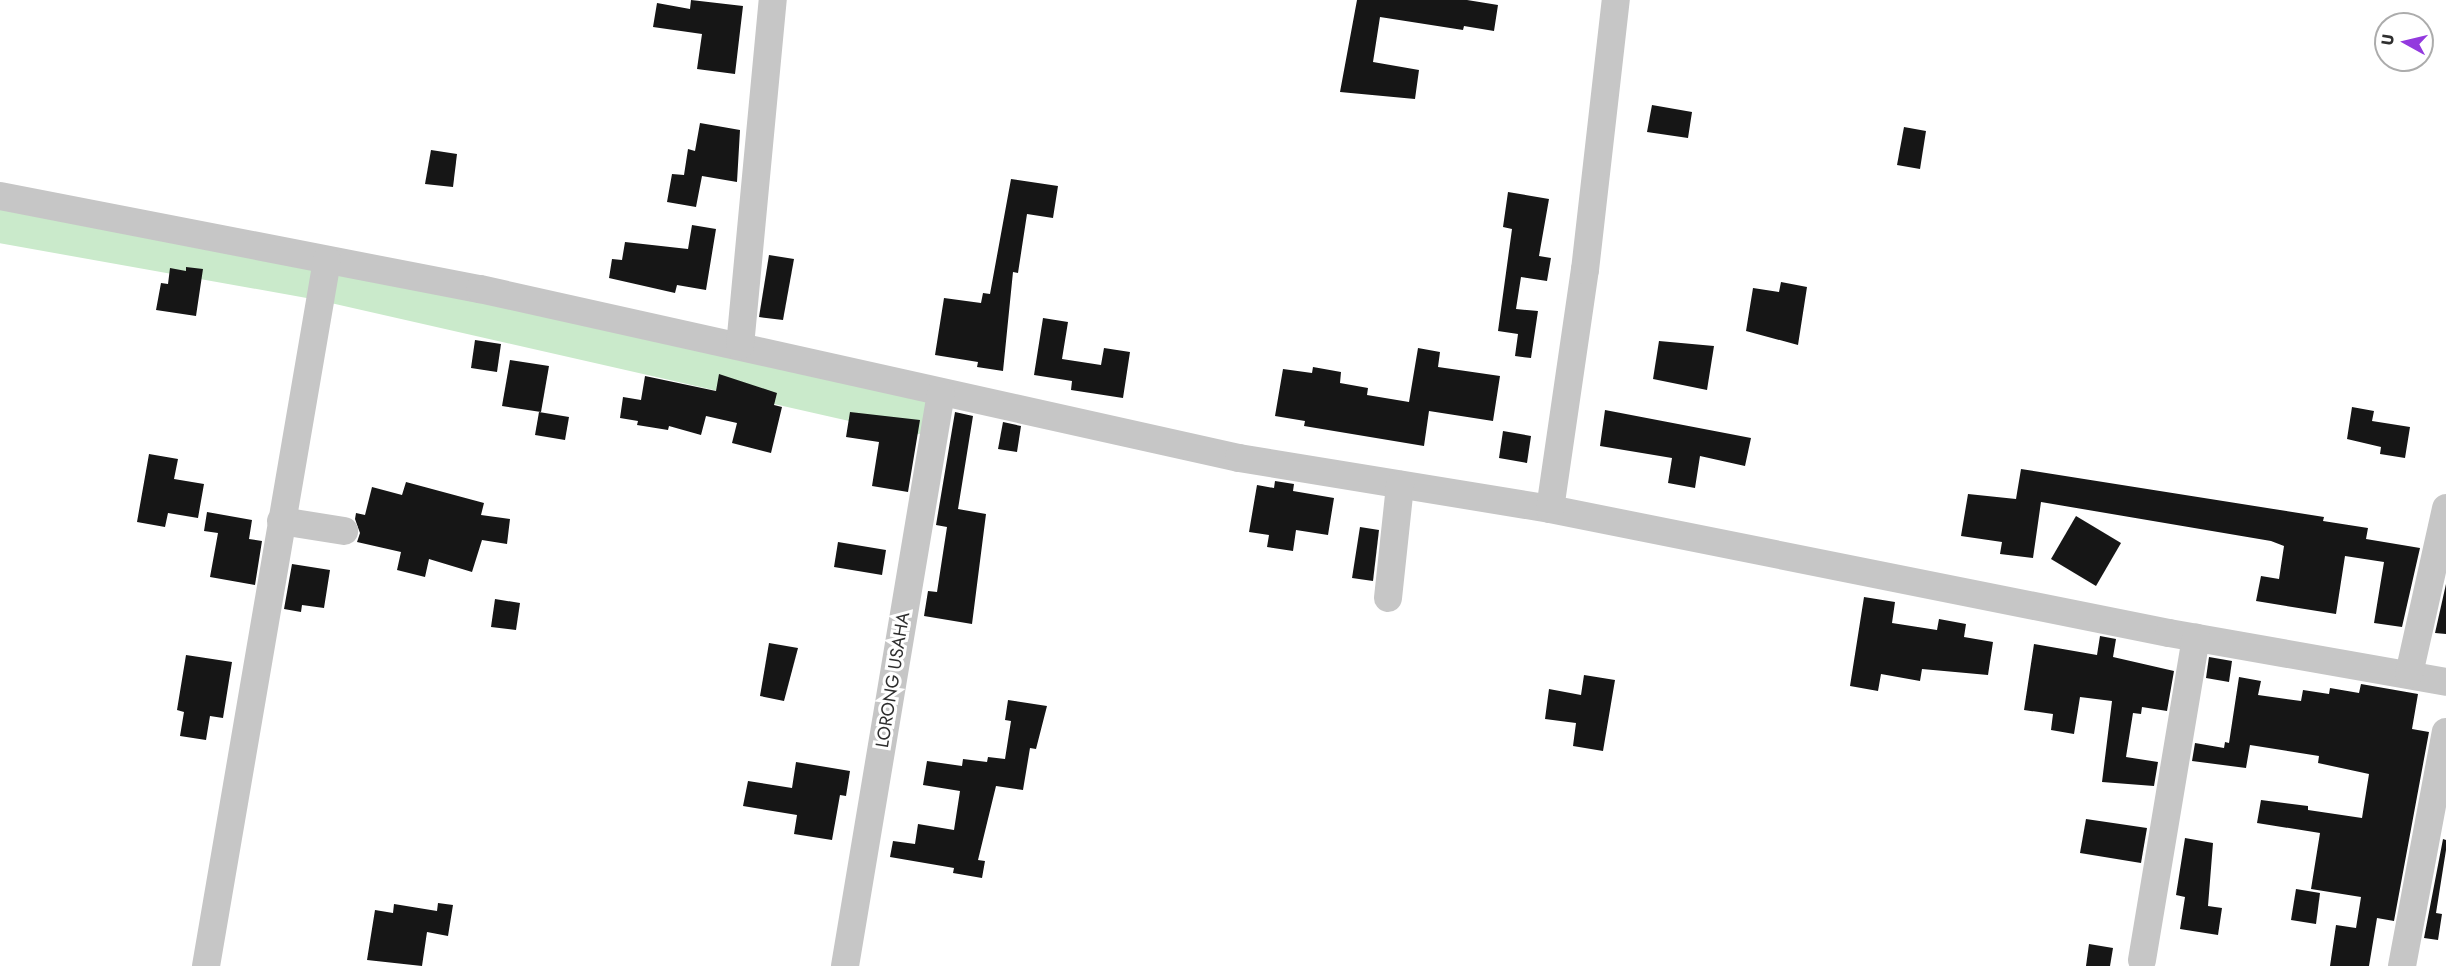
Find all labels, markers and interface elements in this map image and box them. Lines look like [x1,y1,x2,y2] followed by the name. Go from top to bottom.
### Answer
[2374,12,2434,72] north arrow
[2375,33,2400,47] text: U
[872,611,914,749] street label: LORONG USAHA

